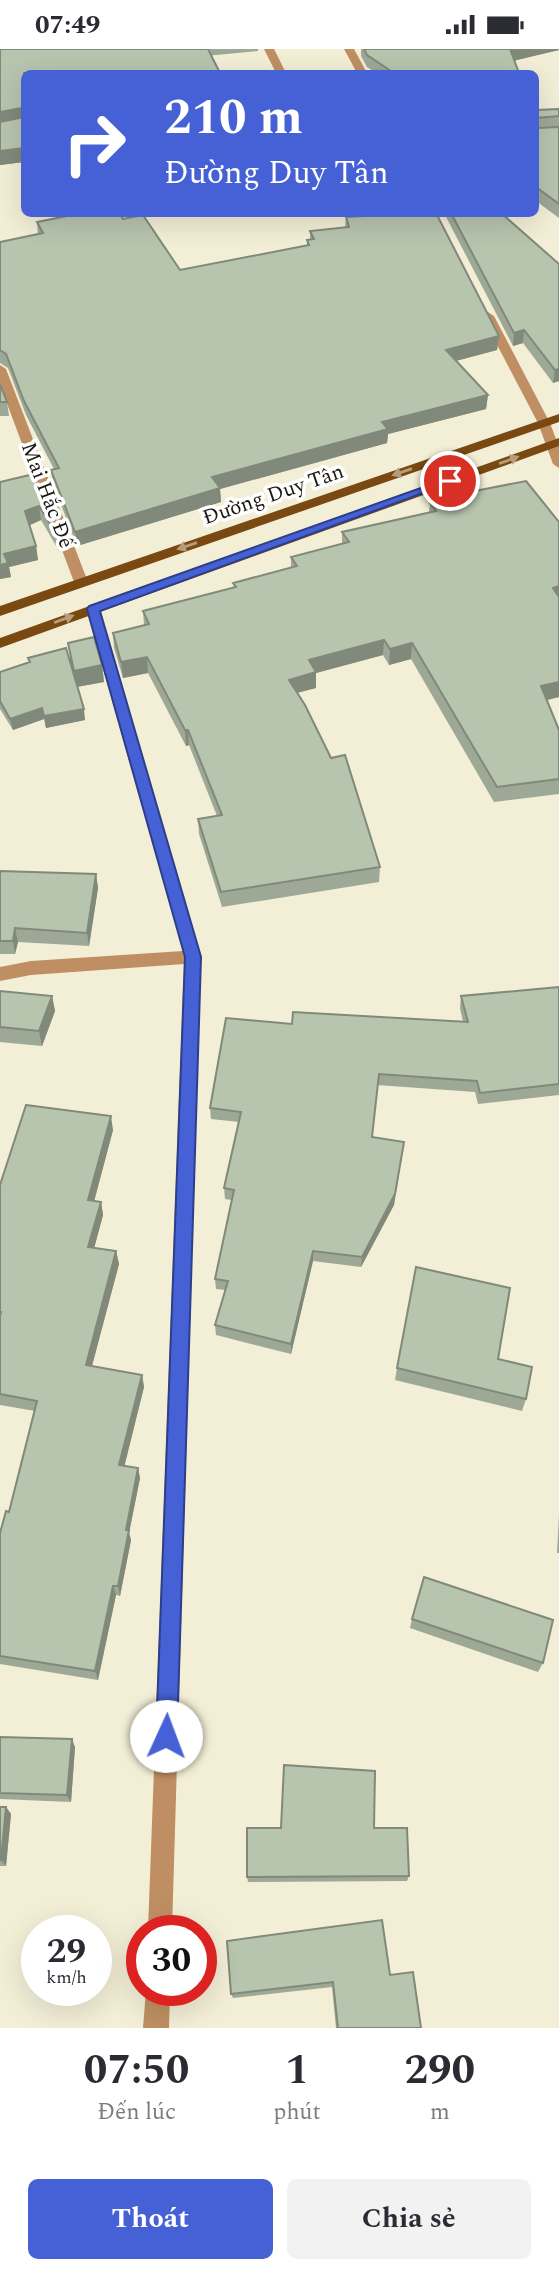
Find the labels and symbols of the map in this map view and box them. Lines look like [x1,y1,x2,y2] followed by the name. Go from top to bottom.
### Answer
[12,438,82,554] street label: Mai Hắc Đế
[420,451,480,511] pin
[498,454,519,465] one-way arrow
[198,456,348,534] street label: Đường Duy Tân
[391,467,412,478] one-way arrow
[176,541,197,552] one-way arrow
[54,614,75,625] one-way arrow
[129,1699,203,1773] position arrow
[126,1915,217,2006] speed limit sign: 30

